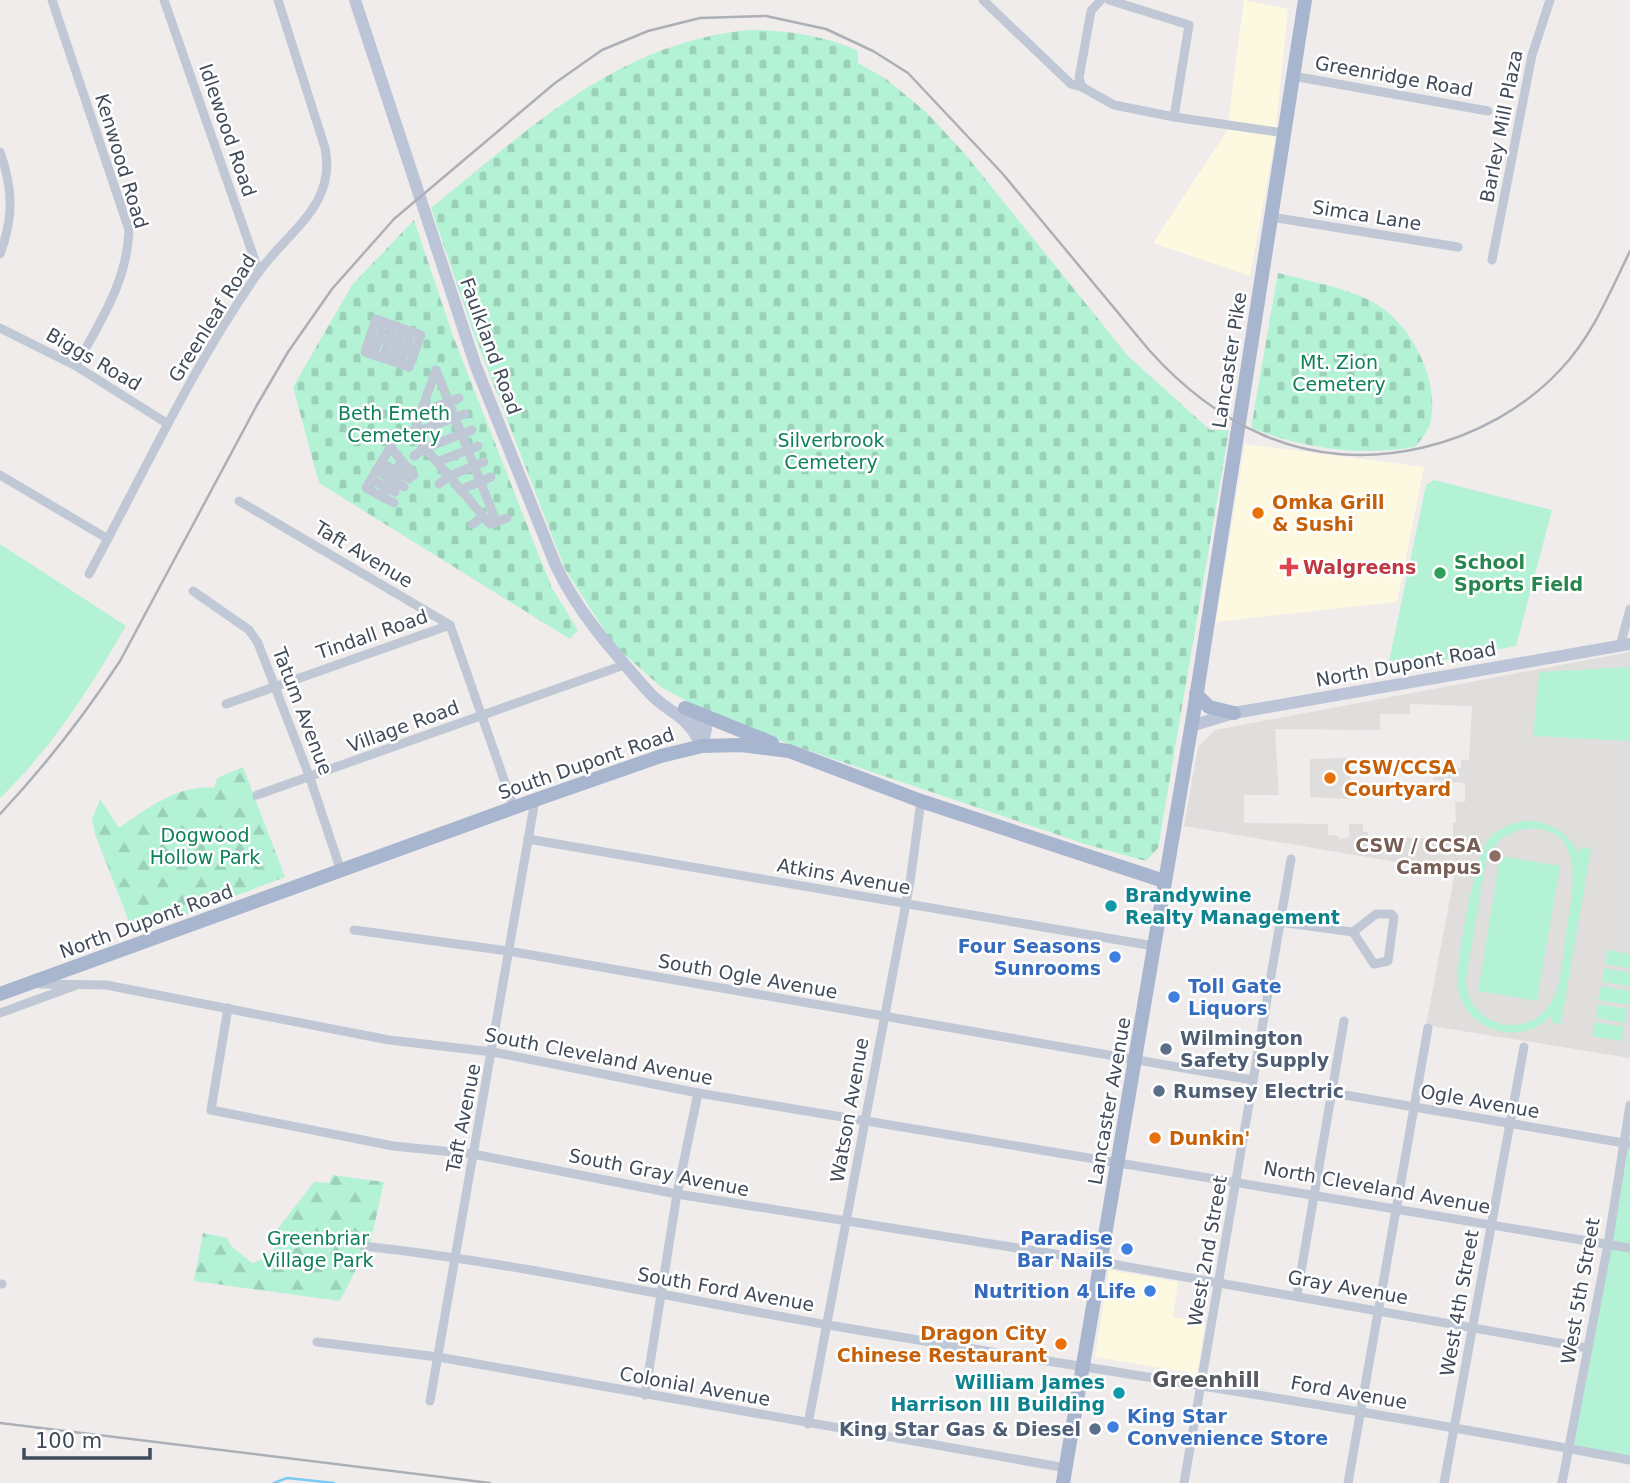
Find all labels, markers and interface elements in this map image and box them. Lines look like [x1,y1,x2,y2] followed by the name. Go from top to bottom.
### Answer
[1475,48,1527,204] street label: Barley Mill Plaza
[1313,51,1475,101] street label: Greenridge Road
[195,61,261,199] street label: Idlewood Road
[91,91,153,231] street label: Kenwood Road
[1311,196,1423,234] street label: Simca Lane
[164,250,260,386] street label: Greenleaf Road
[456,275,526,417] street label: Faulkland Road
[1207,290,1251,430] street label: Lancaster Pike
[43,323,145,395] street label: Biggs Road
[1292,351,1386,395] park label: Mt. Zion Cemetery
[338,402,450,446] park label: Beth Emeth Cemetery
[777,429,885,473] park label: Silverbrook Cemetery
[1272,491,1385,535] place label: Omka Grill & Sushi
[1250,505,1266,521] marker: Omka Grill & Sushi
[310,516,417,592] street label: Taft Avenue
[1454,551,1583,595] place label: School Sports Field
[1303,556,1416,578] place label: Walgreens
[1281,559,1297,575] marker: Walgreens
[1432,565,1448,581] marker: School Sports Field
[312,605,431,664] street label: Tindall Road
[1314,637,1498,691] street label: North Dupont Road
[268,643,337,778] street label: Tatum Avenue
[344,696,462,756] street label: Village Road
[495,723,677,803] street label: South Dupont Road
[1344,756,1457,800] place label: CSW/CCSA Courtyard
[1322,770,1338,786] marker: CSW/CCSA Courtyard
[150,824,260,868] park label: Dogwood Hollow Park
[1355,834,1481,878] place label: CSW / CCSA Campus
[1487,848,1503,864] marker: CSW / CCSA Campus
[776,853,912,899] street label: Atkins Avenue
[56,879,236,963] street label: North Dupont Road
[1125,884,1340,928] place label: Brandywine Realty Management
[1103,898,1119,914] marker: Brandywine Realty Management
[958,935,1101,979] place label: Four Seasons Sunrooms
[657,949,839,1003] street label: South Ogle Avenue
[1107,949,1123,965] marker: Four Seasons Sunrooms
[1188,975,1282,1019] place label: Toll Gate Liquors
[1166,989,1182,1005] marker: Toll Gate Liquors
[1083,1015,1135,1187] street label: Lancaster Avenue
[483,1023,715,1089] street label: South Cleveland Avenue
[1180,1027,1330,1071] place label: Wilmington Safety Supply
[825,1036,873,1184] street label: Watson Avenue
[1158,1041,1174,1057] marker: Wilmington Safety Supply
[441,1062,484,1175] street label: Taft Avenue
[1173,1080,1344,1102] place label: Rumsey Electric
[1419,1080,1541,1122] street label: Ogle Avenue
[1151,1083,1167,1099] marker: Rumsey Electric
[1169,1127,1250,1149] place label: Dunkin'
[1147,1130,1163,1146] marker: Dunkin'
[567,1144,751,1200] street label: South Gray Avenue
[1262,1156,1492,1218] street label: North Cleveland Avenue
[1183,1174,1231,1328] street label: West 2nd Street
[1556,1216,1604,1366] street label: West 5th Street
[263,1227,373,1271] park label: Greenbriar Village Park
[1017,1227,1113,1271] place label: Paradise Bar Nails
[1435,1228,1483,1378] street label: West 4th Street
[1119,1241,1135,1257] marker: Paradise Bar Nails
[636,1263,816,1315] street label: South Ford Avenue
[1286,1266,1410,1308] street label: Gray Avenue
[973,1280,1136,1302] place label: Nutrition 4 Life
[1142,1283,1158,1299] marker: Nutrition 4 Life
[837,1322,1048,1366] place label: Dragon City Chinese Restaurant
[1053,1336,1069,1352] marker: Dragon City Chinese Restaurant
[618,1362,772,1410] street label: Colonial Avenue
[1152,1368,1260,1392] district label: Greenhill
[890,1371,1105,1415] place label: William James Harrison III Building
[1289,1371,1409,1413] street label: Ford Avenue
[1111,1385,1127,1401] marker: William James Harrison III Building
[1127,1405,1328,1449] place label: King Star Convenience Store
[24,1416,150,1460] scale bar
[839,1418,1081,1440] place label: King Star Gas & Diesel
[1105,1419,1121,1435] marker: King Star Convenience Store
[1087,1421,1103,1437] marker: King Star Gas & Diesel
[35,1429,102,1453] text: 100 m

